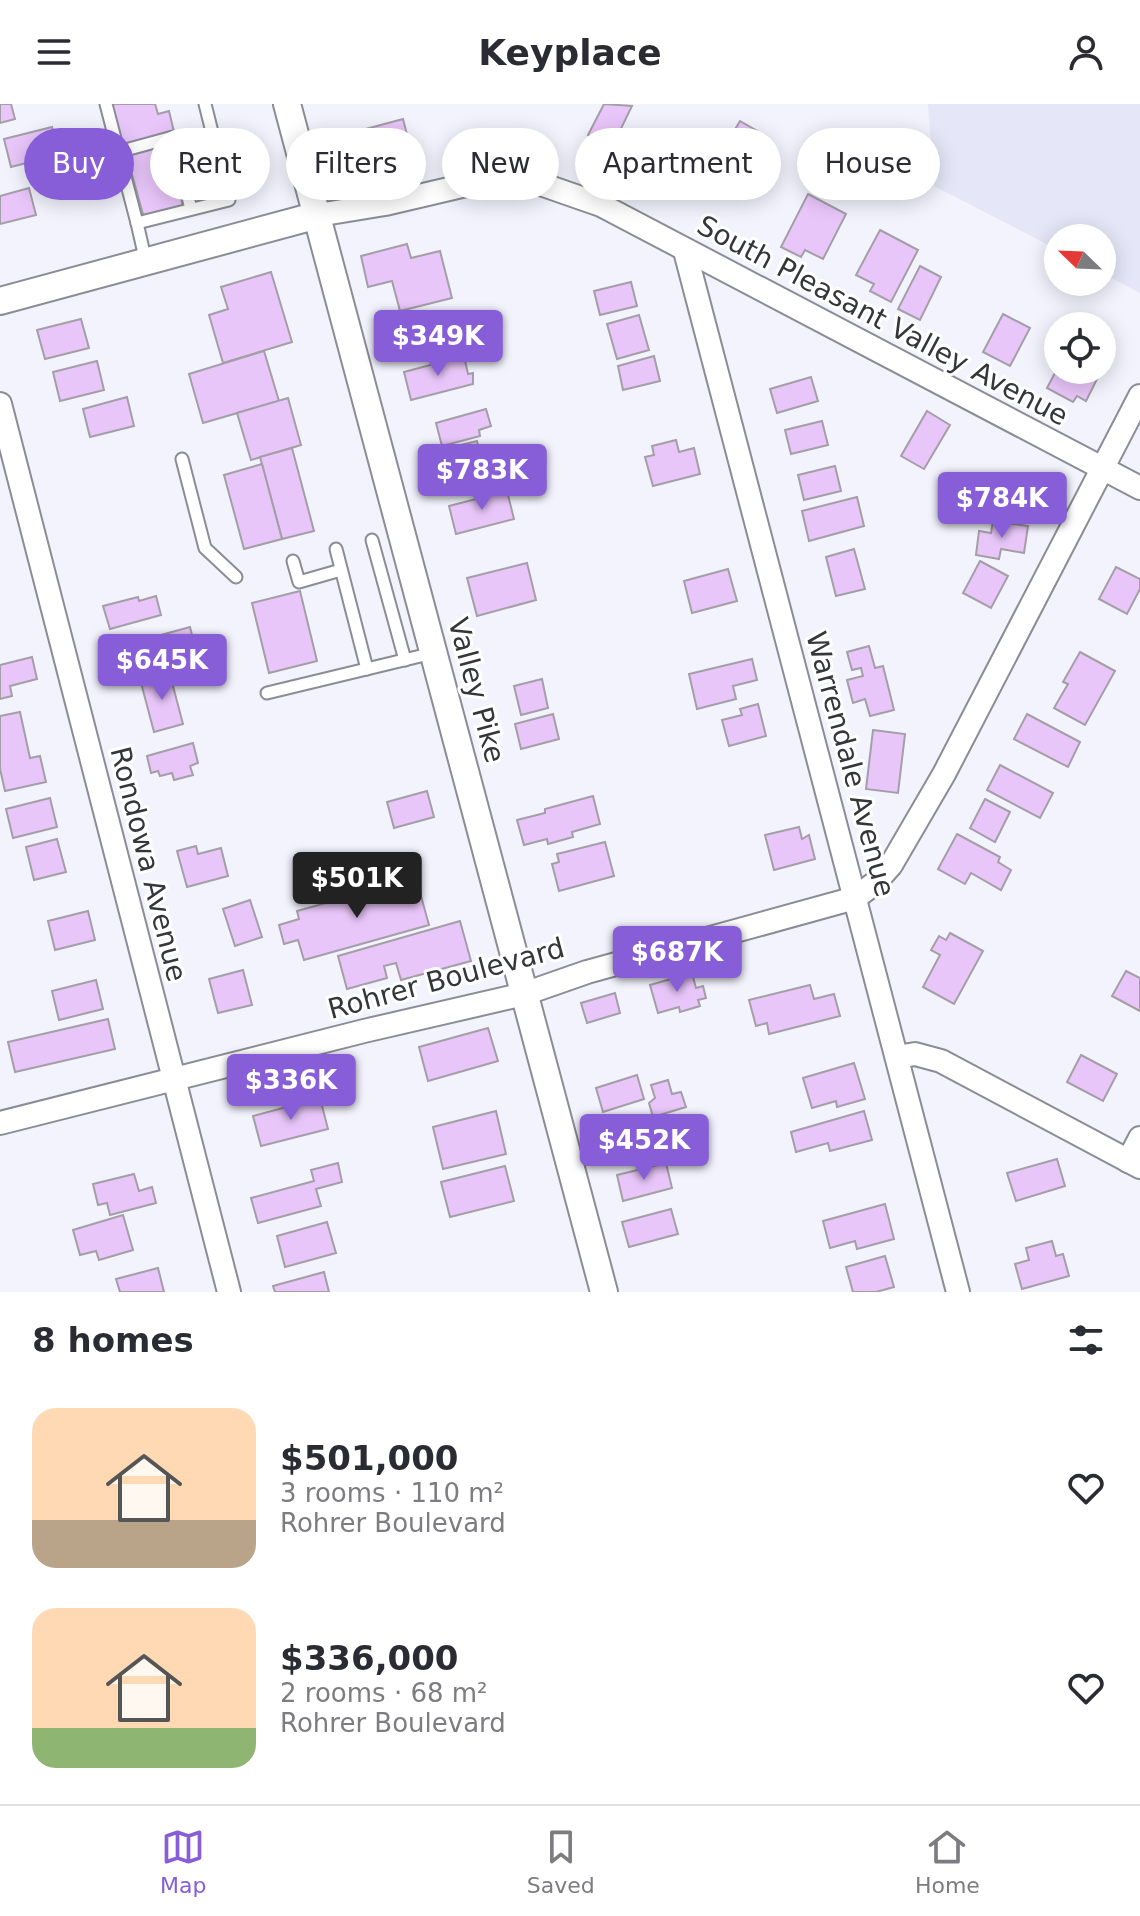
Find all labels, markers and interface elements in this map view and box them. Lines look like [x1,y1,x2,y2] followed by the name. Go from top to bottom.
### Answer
[32,30,76,74] icon: menu
[1064,30,1108,74] icon: person
[478,32,662,73] text: Keyplace
[24,128,134,200] chip: Buy
[150,128,270,200] chip: Rent
[286,128,426,200] chip: Filters
[442,128,559,200] chip: New
[575,128,781,200] chip: Apartment
[797,128,940,200] chip: House
[692,208,1074,432] street label: South Pleasant Valley Avenue
[1044,224,1116,296] north arrow
[1044,224,1116,384] map controls
[382,310,494,378] pin: $349K
[1044,312,1116,384] button: locate
[392,321,484,351] text: $349K
[426,444,538,512] pin: $783K
[436,455,528,485] text: $783K
[946,472,1058,540] pin: $784K
[956,483,1048,513] text: $784K
[441,614,512,766] street label: Valley Pike
[799,628,902,900] street label: Warrendale Avenue
[106,634,218,702] pin: $645K
[116,645,208,675] text: $645K
[103,743,194,985] street label: Rondowa Avenue
[301,852,413,920] pin: $501K
[311,863,403,893] text: $501K
[621,926,733,994] pin: $687K
[324,931,568,1026] street label: Rohrer Boulevard
[631,937,723,967] text: $687K
[235,1054,347,1122] pin: $336K
[245,1065,337,1095] text: $336K
[588,1114,700,1182] pin: $452K
[598,1125,690,1155] text: $452K
[1064,1318,1108,1362] icon: filters
[32,1320,194,1360] text: 8 homes
[280,1438,459,1478] text: $501,000
[96,1440,192,1536] icon: home
[1064,1466,1108,1510] icon: heart
[280,1478,504,1508] text: 3 rooms · 110 m²
[280,1508,506,1538] text: Rohrer Boulevard
[280,1638,459,1678] text: $336,000
[96,1640,192,1736] icon: home
[1064,1666,1108,1710] icon: heart
[280,1678,488,1708] text: 2 rooms · 68 m²
[280,1708,506,1738] text: Rohrer Boulevard
[160,1825,207,1898] tab: Map
[527,1825,595,1898] tab: Saved
[915,1825,980,1898] tab: Home

